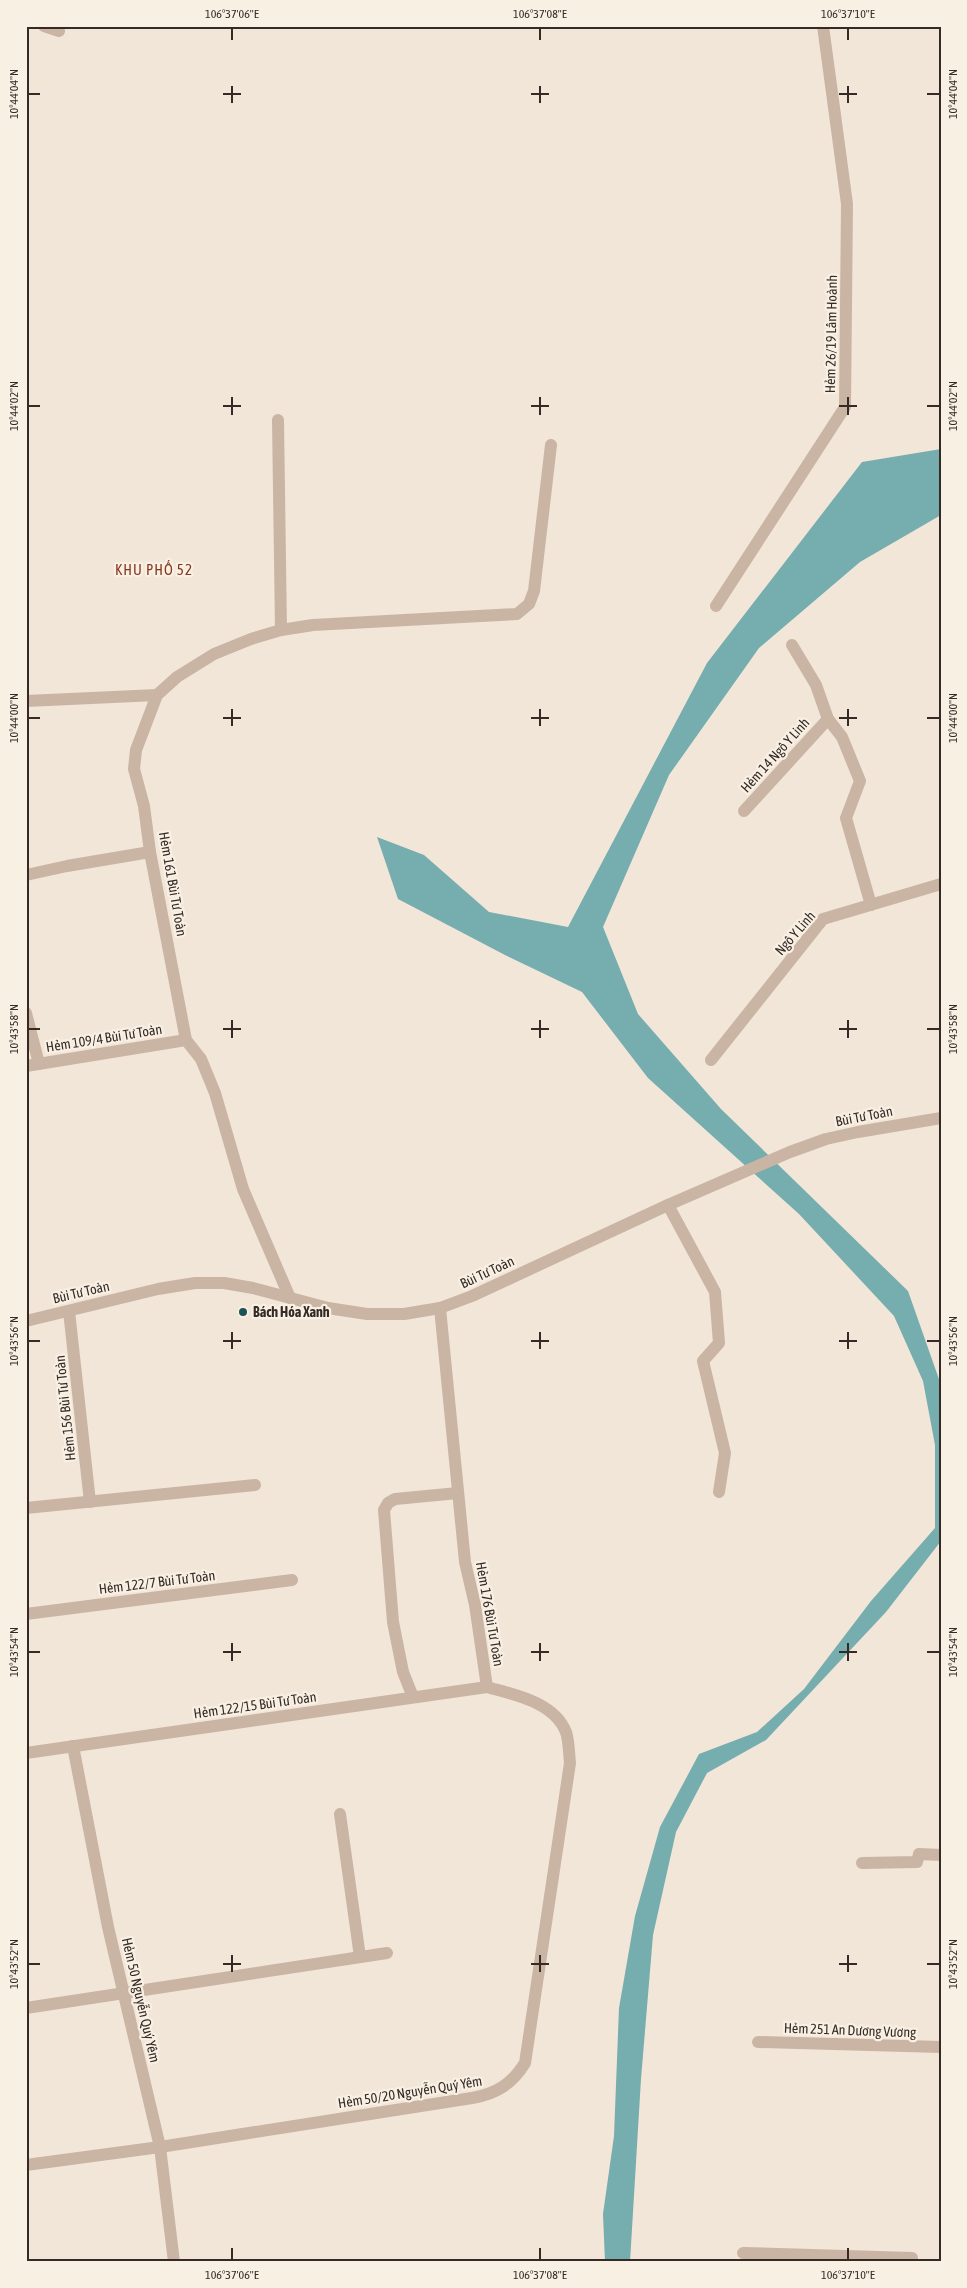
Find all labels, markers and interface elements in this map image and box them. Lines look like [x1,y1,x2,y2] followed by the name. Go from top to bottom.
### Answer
[205,7,259,21] text: 106°37'06"E
[513,7,567,21] text: 106°37'08"E
[821,7,875,21] text: 106°37'10"E
[7,69,21,119] text: 10°44'04"N
[946,69,960,119] text: 10°44'04"N
[822,275,840,393] street label: Hẻm 26/19 Lâm Hoành
[7,381,21,431] text: 10°44'02"N
[946,381,960,431] text: 10°44'02"N
[115,560,193,578] district label: KHU PHỐ 52
[7,693,21,743] text: 10°44'00"N
[946,693,960,743] text: 10°44'00"N
[737,715,813,795] street label: Hẻm 14 Ngô Y Linh
[156,830,190,938] street label: Hẻm 161 Bùi Tư Toàn
[772,908,818,958] street label: Ngô Y Linh
[7,1004,21,1054] text: 10°43'58"N
[946,1004,960,1054] text: 10°43'58"N
[45,1021,163,1055] street label: Hẻm 109/4 Bùi Tư Toàn
[834,1103,894,1129] street label: Bùi Tư Toàn
[457,1253,517,1291] street label: Bùi Tư Toàn
[51,1278,111,1306] street label: Bùi Tư Toàn
[253,1304,330,1320] place label: Bách Hóa Xanh
[237,1306,249,1318] marker: Bách Hóa Xanh
[7,1316,21,1366] text: 10°43'56"N
[946,1316,960,1366] text: 10°43'56"N
[52,1354,78,1462] street label: Hẻm 156 Bùi Tư Toàn
[473,1560,507,1668] street label: Hẻm 176 Bùi Tư Toàn
[98,1567,216,1597] street label: Hẻm 122/7 Bùi Tư Toàn
[7,1627,21,1677] text: 10°43'54"N
[946,1627,960,1677] text: 10°43'54"N
[193,1688,317,1722] street label: Hẻm 122/15 Bùi Tư Toàn
[119,1936,163,2064] street label: Hẻm 50 Nguyễn Quý Yêm
[7,1939,21,1989] text: 10°43'52"N
[946,1939,960,1989] text: 10°43'52"N
[784,2020,916,2040] street label: Hẻm 251 An Dương Vương
[337,2073,483,2111] street label: Hẻm 50/20 Nguyễn Quý Yêm
[205,2268,259,2282] text: 106°37'06"E
[513,2268,567,2282] text: 106°37'08"E
[821,2268,875,2282] text: 106°37'10"E

